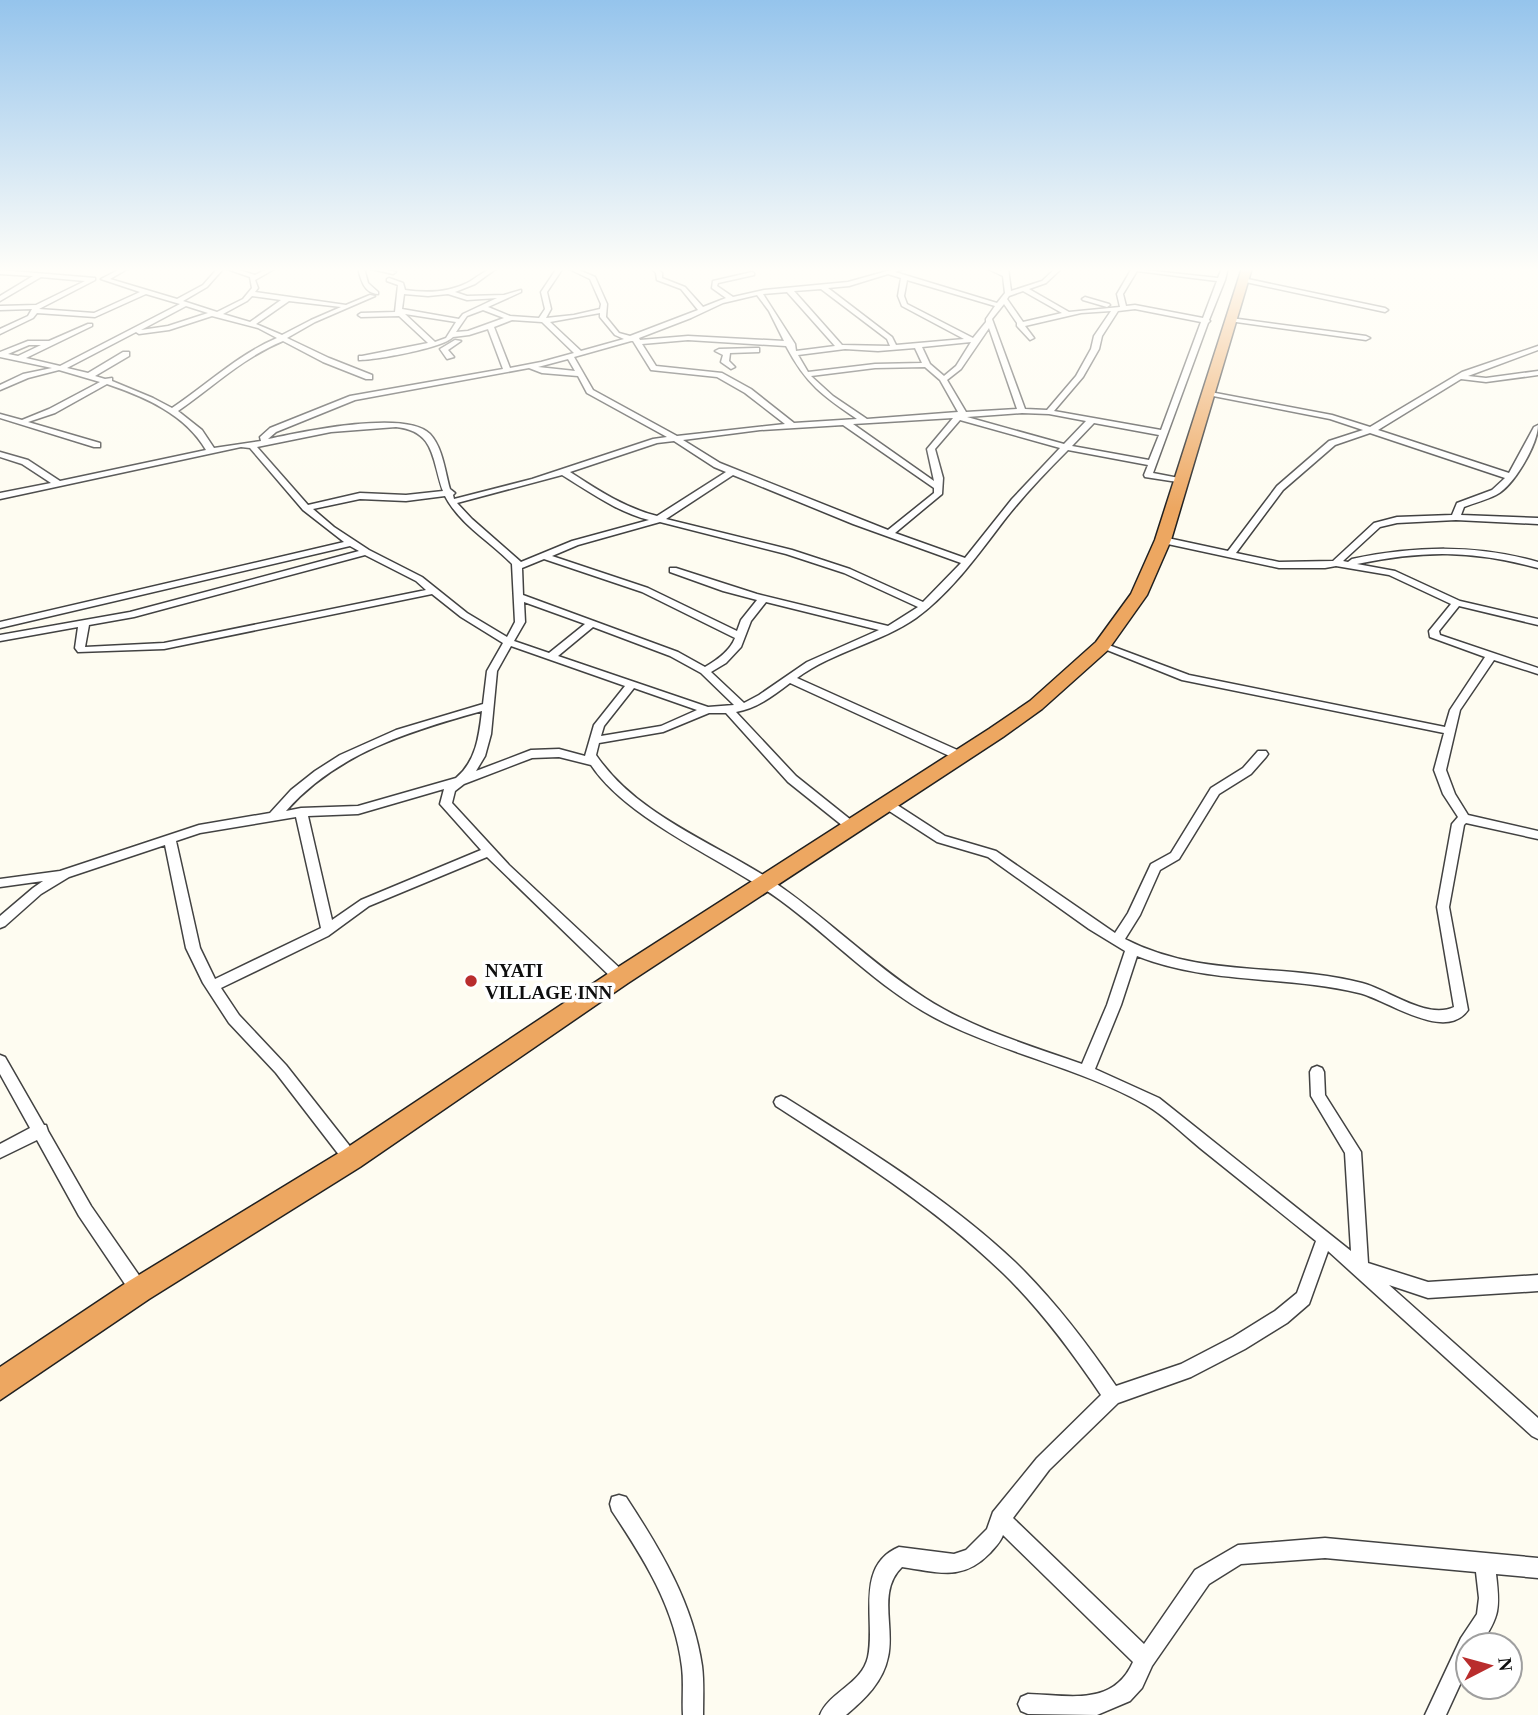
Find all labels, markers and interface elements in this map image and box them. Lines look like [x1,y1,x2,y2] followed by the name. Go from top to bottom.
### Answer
[485,960,612,1003] place label: NYATI VILLAGE INN
[463,973,479,989] marker: NYATI VILLAGE INN
[1454,1631,1524,1701] north arrow
[1494,1656,1517,1672] text: N

